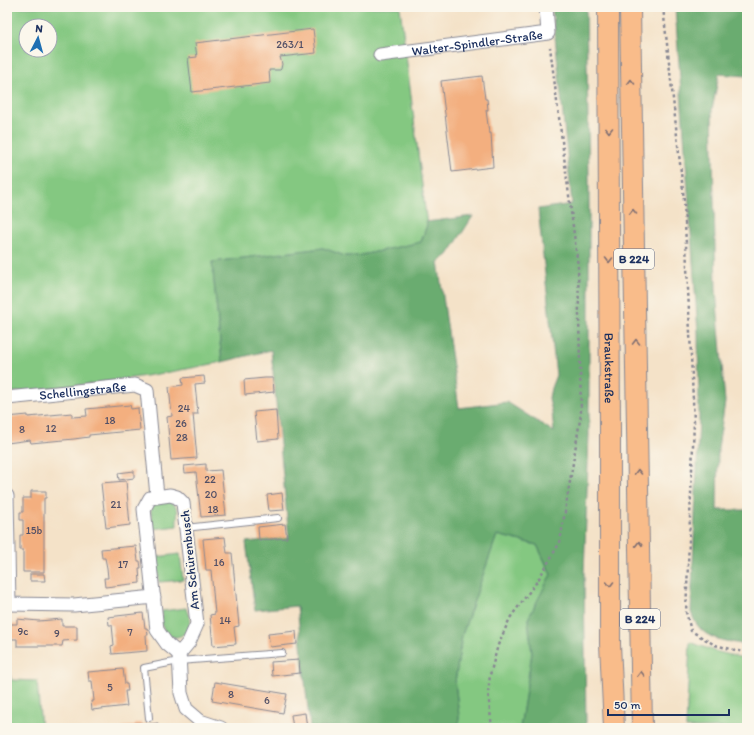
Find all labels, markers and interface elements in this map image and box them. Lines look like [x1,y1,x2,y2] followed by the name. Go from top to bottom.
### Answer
[18,18,58,58] north arrow
[35,22,43,35] text: N
[411,27,544,59] street label: Walter-Spindler-Straße
[276,38,304,51] house number: 263/1
[627,79,635,85] one-way arrow
[604,127,613,133] one-way arrow
[629,209,637,215] one-way arrow
[614,249,654,269] road number: B 224
[605,257,613,263] one-way arrow
[602,333,617,403] street label: Braukstraße
[631,339,640,345] one-way arrow
[38,379,127,403] street label: Schellingstraße
[178,402,191,415] house number: 24
[104,414,116,427] house number: 18
[175,417,187,430] house number: 26
[46,422,57,435] house number: 12
[19,423,25,436] house number: 8
[176,431,188,444] house number: 28
[634,469,642,475] one-way arrow
[204,473,216,486] house number: 22
[205,488,218,501] house number: 20
[111,498,121,511] house number: 21
[207,503,219,516] house number: 18
[177,509,202,611] street label: Am Schürenbusch
[26,524,43,537] house number: 15b
[635,541,643,547] one-way arrow
[214,556,225,569] house number: 16
[118,558,129,571] house number: 17
[606,581,614,587] one-way arrow
[620,609,660,629] road number: B 224
[219,614,231,627] house number: 14
[18,625,28,638] house number: 9c
[127,626,133,639] house number: 7
[54,627,60,640] house number: 9
[637,671,645,677] one-way arrow
[107,681,113,694] house number: 5
[228,688,234,701] house number: 8
[608,691,729,717] scale bar
[264,694,270,707] house number: 6
[614,698,640,712] text: 50 m

